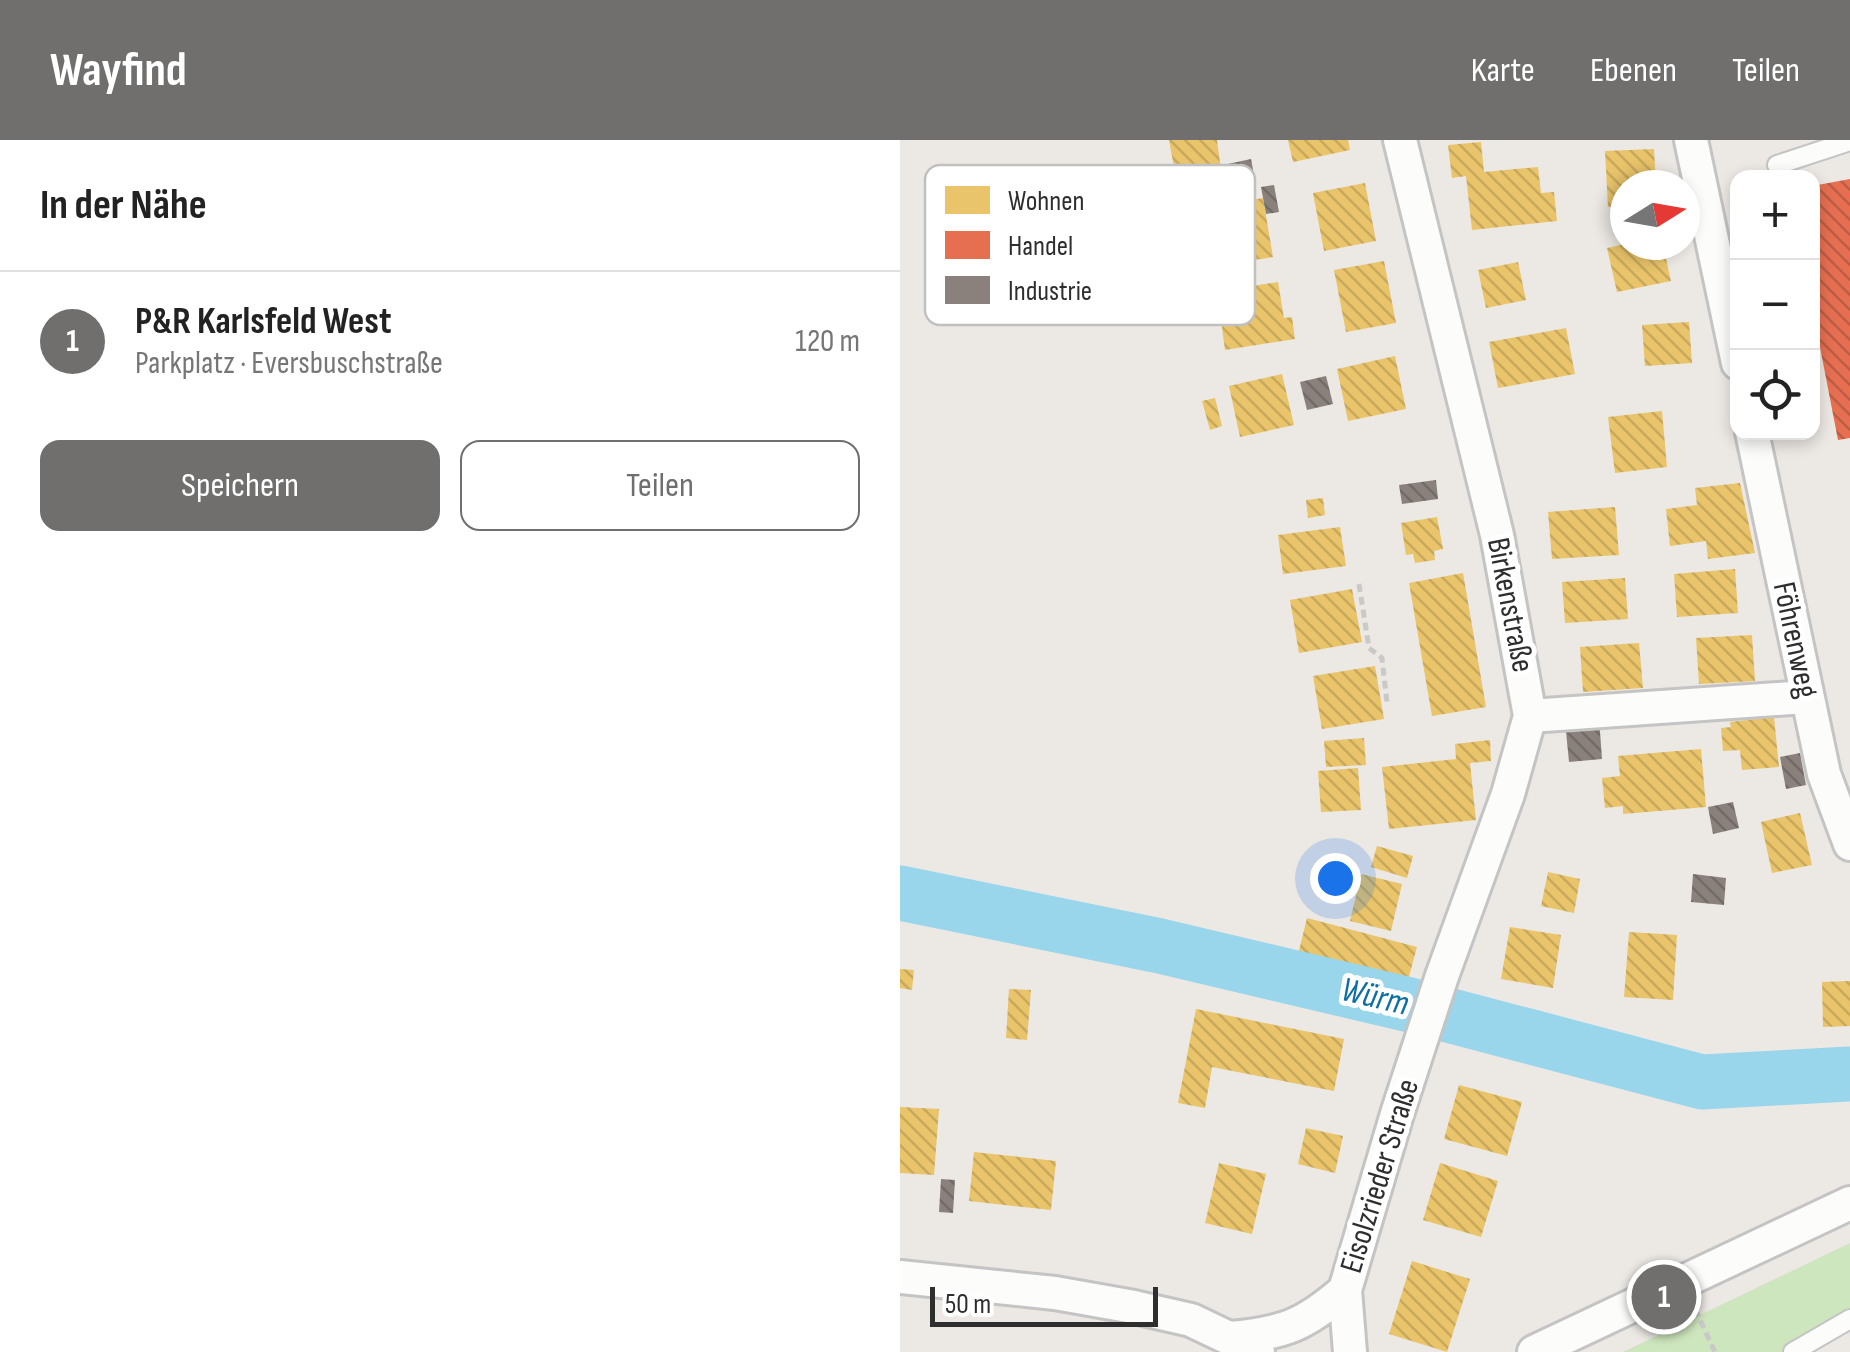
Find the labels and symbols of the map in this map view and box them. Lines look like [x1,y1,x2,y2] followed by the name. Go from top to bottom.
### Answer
[925,165,1255,325] legend
[1610,170,1700,260] north arrow
[1008,185,1085,218] text: Wohnen
[1008,230,1073,263] text: Handel
[1008,275,1092,308] text: Industrie
[1478,534,1542,676] street label: Birkenstraße
[1764,579,1826,701] street label: Föhrenweg
[1310,853,1361,904] your location
[1337,968,1413,1026] water label: Würm
[1332,1074,1428,1278] street label: Eisolzrieder Straße
[1632,1260,1696,1334] pin: 1
[930,1282,1158,1326] scale bar

